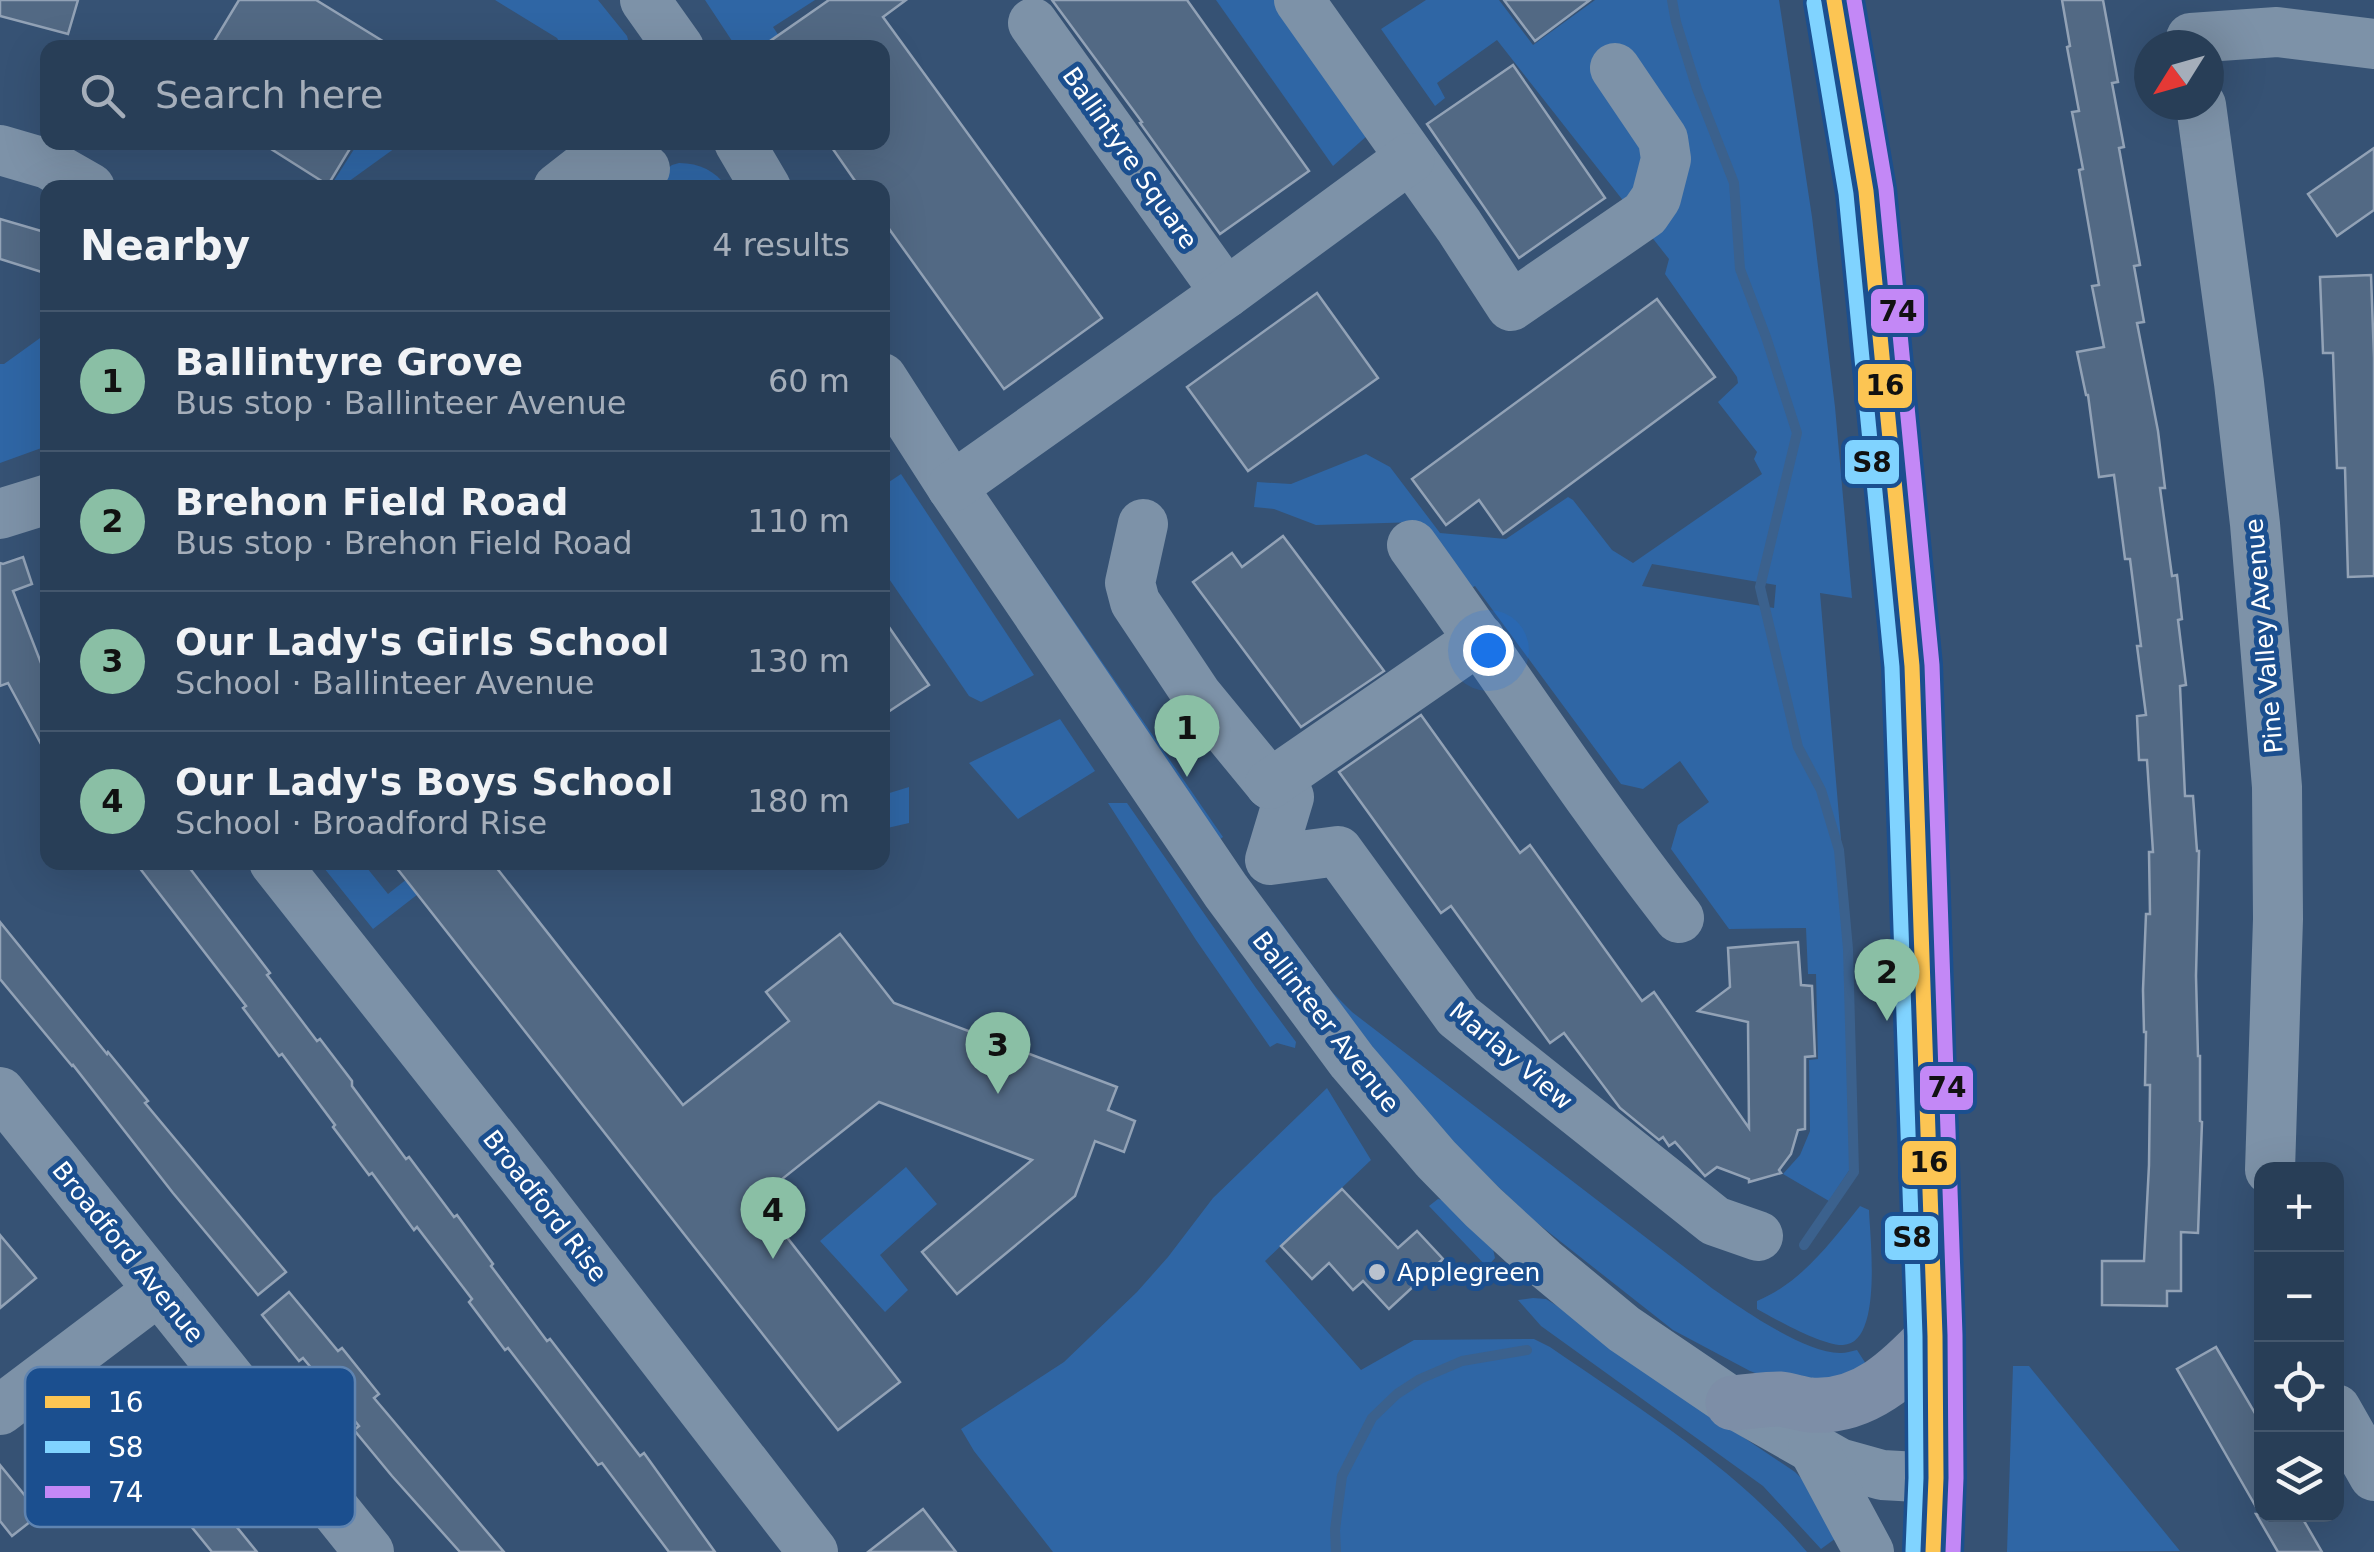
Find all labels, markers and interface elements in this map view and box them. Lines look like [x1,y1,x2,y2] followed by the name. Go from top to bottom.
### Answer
[2134,30,2224,120] north arrow
[40,40,890,150] search box
[1057,62,1203,254] street label: Ballintyre Square
[75,68,130,123] icon: search
[155,73,383,117] text: Search here
[80,221,250,270] text: Nearby
[712,226,850,264] text: 4 results
[1869,287,1926,335] line badge: 74
[1879,295,1917,328] text: 74
[175,340,523,384] text: Ballintyre Grove
[101,362,124,400] text: 1
[768,362,850,400] text: 60 m
[1856,362,1914,410] line badge: 16
[1866,369,1904,402] text: 16
[175,384,626,422] text: Bus stop · Ballinteer Avenue
[1843,438,1901,486] line badge: S8
[1852,446,1892,479] text: S8
[175,480,568,524] text: Brehon Field Road
[101,502,124,540] text: 2
[748,502,850,540] text: 110 m
[2239,517,2289,755] street label: Pine Valley Avenue
[175,524,632,562] text: Bus stop · Brehon Field Road
[175,620,670,664] text: Our Lady's Girls School
[1463,625,1514,676] your location
[101,642,124,680] text: 3
[748,642,850,680] text: 130 m
[175,664,594,702] text: School · Ballinteer Avenue
[1154,694,1220,777] pin: 1
[175,760,674,804] text: Our Lady's Boys School
[101,782,124,820] text: 4
[748,782,850,820] text: 180 m
[175,804,547,842] text: School · Broadford Rise
[1247,926,1405,1118] street label: Ballinteer Avenue
[1854,938,1920,1021] pin: 2
[1444,996,1578,1116] street label: Marlay View
[966,1012,1030,1094] pin: 3
[1918,1064,1975,1112] line badge: 74
[1928,1071,1966,1104] text: 74
[477,1125,613,1287] street label: Broadford Rise
[1900,1139,1958,1187] line badge: 16
[1910,1146,1948,1179] text: 16
[46,1156,210,1348] street label: Broadford Avenue
[2254,1162,2344,1522] map controls
[2254,1162,2344,1252] button: +
[740,1176,806,1259] pin: 4
[1883,1214,1940,1262] line badge: S8
[1892,1221,1932,1254] text: S8
[2254,1252,2344,1342] button: −
[1397,1258,1540,1287] place label: Applegreen
[1366,1261,1388,1283] marker: Applegreen
[2254,1342,2344,1432] button: locate
[25,1367,355,1527] legend
[108,1386,144,1419] text: 16
[108,1431,144,1464] text: S8
[2254,1432,2344,1522] button: layers
[108,1476,144,1509] text: 74

